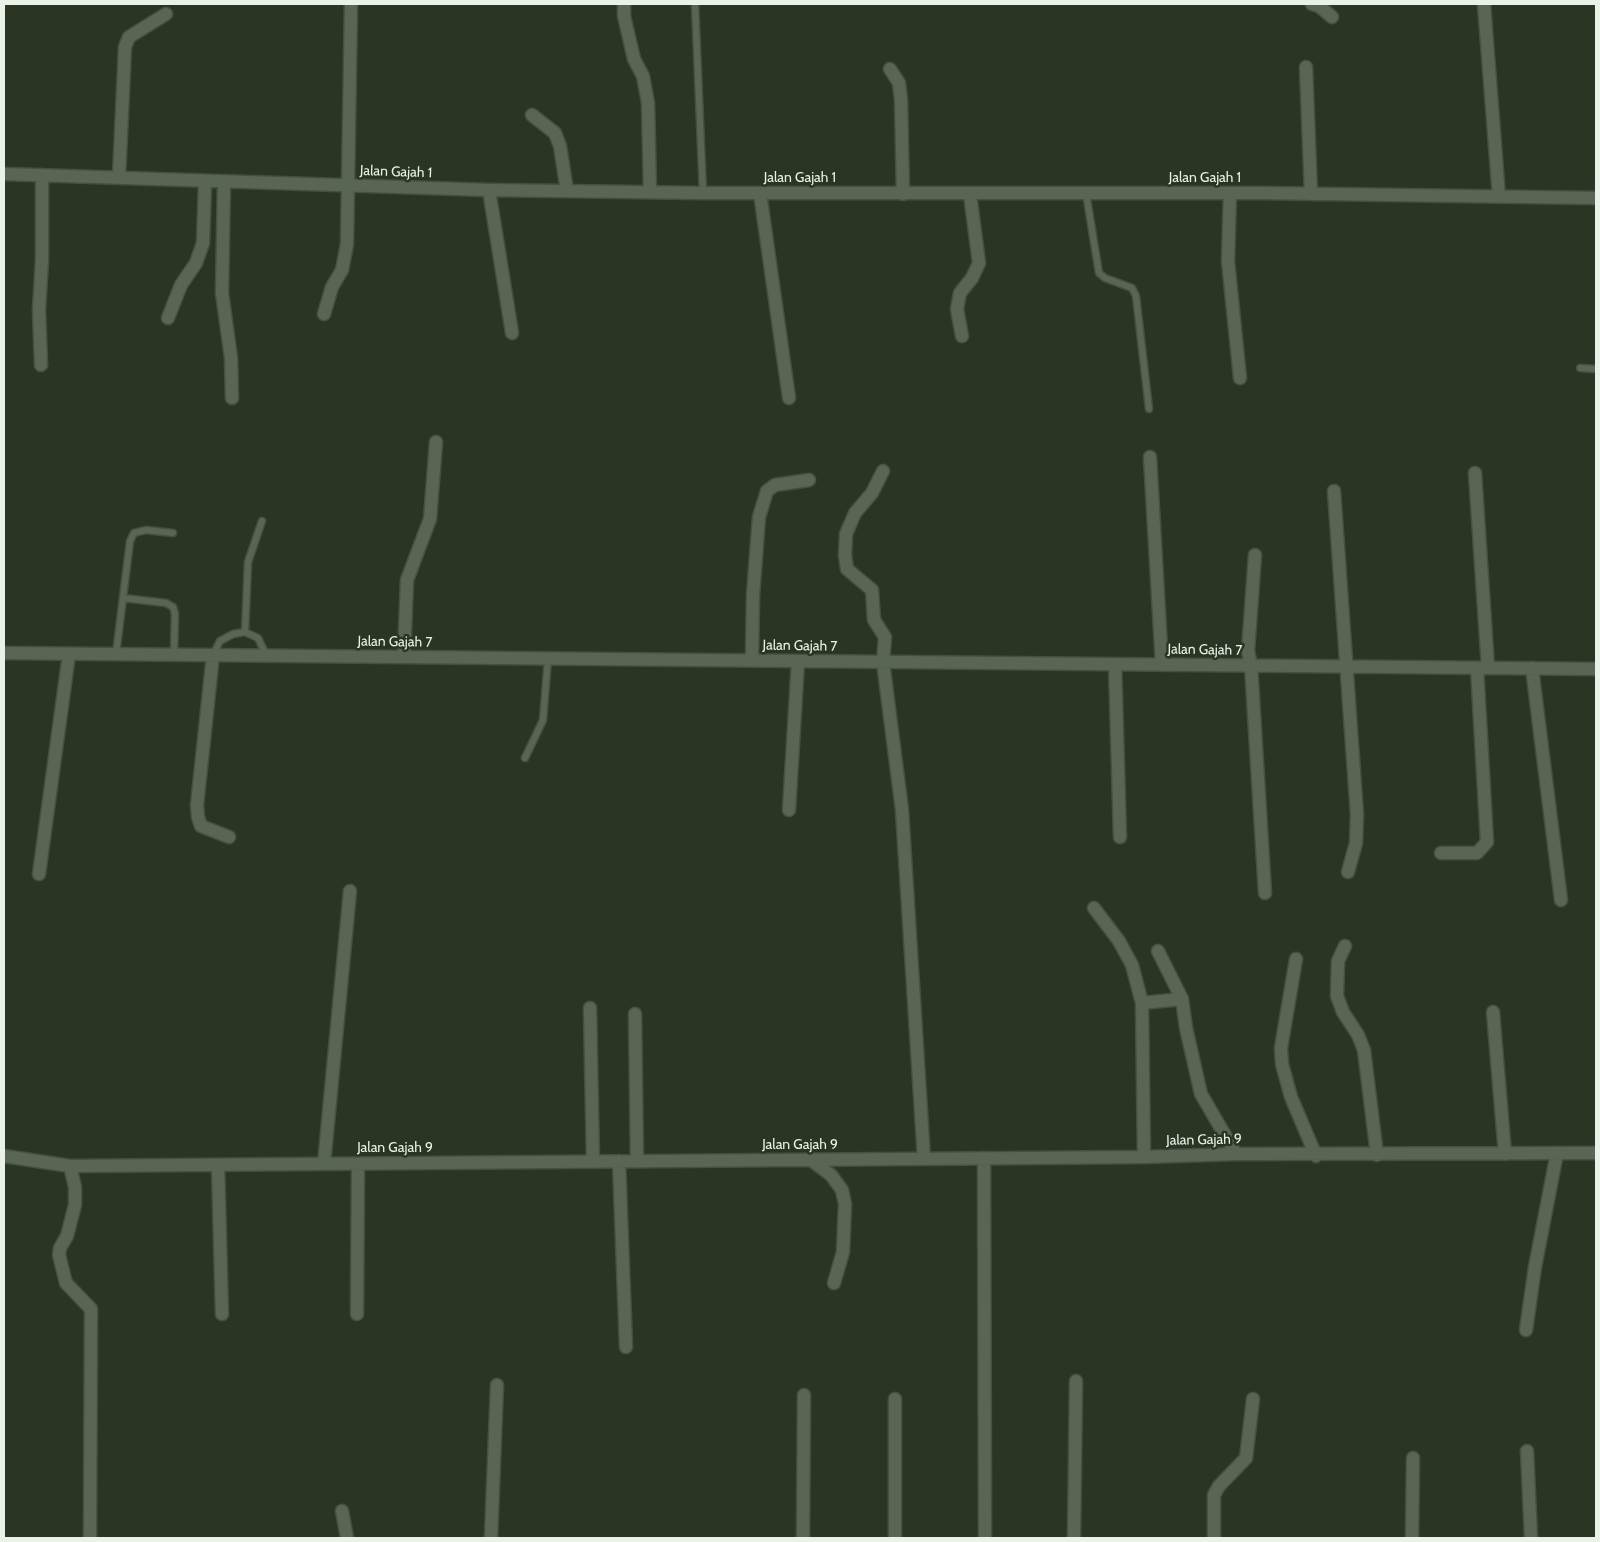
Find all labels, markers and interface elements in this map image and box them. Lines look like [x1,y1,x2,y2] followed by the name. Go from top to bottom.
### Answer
[360,162,432,182] street label: Jalan Gajah 1
[764,170,836,186] street label: Jalan Gajah 1
[1169,170,1241,186] street label: Jalan Gajah 1
[357,633,433,651] street label: Jalan Gajah 7
[762,637,838,655] street label: Jalan Gajah 7
[1167,641,1243,659] street label: Jalan Gajah 7
[1166,1131,1242,1149] street label: Jalan Gajah 9
[762,1137,838,1153] street label: Jalan Gajah 9
[357,1140,433,1156] street label: Jalan Gajah 9

